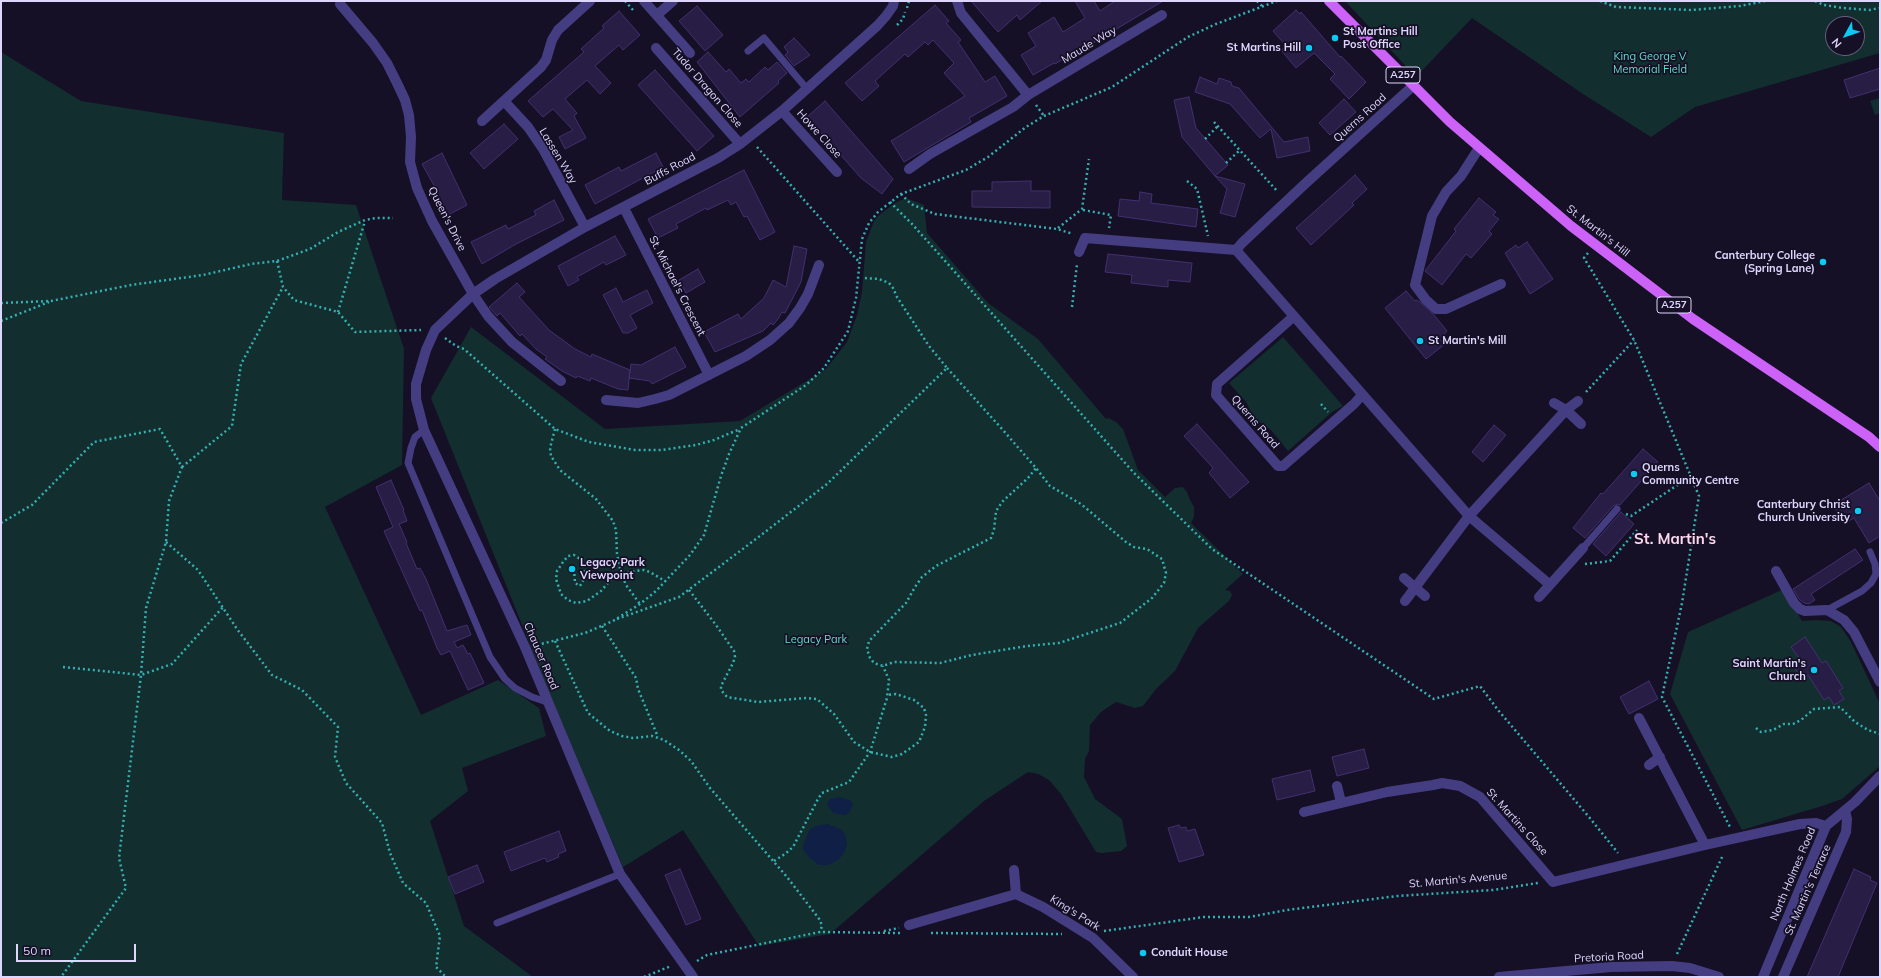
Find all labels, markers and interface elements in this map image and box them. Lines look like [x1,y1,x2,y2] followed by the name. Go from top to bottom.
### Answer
[1825,16,1865,56] north arrow
[1059,23,1119,67] street label: Maude Way
[1343,25,1418,51] place label: St Martins Hill Post Office
[1330,33,1340,43] marker: St Martins Hill Post Office
[1829,35,1845,51] text: N
[1226,41,1301,55] place label: St Martins Hill
[1304,43,1314,53] marker: St Martins Hill
[669,46,745,130] street label: Tudor Dragon Close
[1613,50,1687,76] park label: King George V Memorial Field
[1386,67,1420,83] road number: A257
[1331,91,1389,145] street label: Querns Road
[794,107,844,161] street label: Howe Close
[536,126,580,186] street label: Lassen Way
[642,150,698,188] street label: Buffs Road
[425,185,469,253] street label: Queen's Drive
[1564,202,1632,260] street label: St. Martin's Hill
[646,234,708,338] street label: St. Michael's Crescent
[1714,249,1815,275] place label: Canterbury College (Spring Lane)
[1818,257,1828,267] marker: Canterbury College (Spring Lane)
[1657,297,1691,313] road number: A257
[1428,334,1506,348] place label: St Martin's Mill
[1415,336,1425,346] marker: St Martin's Mill
[1228,393,1282,451] street label: Querns Road
[1642,461,1739,487] place label: Querns Community Centre
[1629,469,1639,479] marker: Querns Community Centre
[1757,498,1850,524] place label: Canterbury Christ Church University
[1853,506,1863,516] marker: Canterbury Christ Church University
[1634,530,1716,548] district label: St. Martin's
[580,556,645,582] place label: Legacy Park Viewpoint
[567,564,577,574] marker: Legacy Park Viewpoint
[521,620,561,692] street label: Chaucer Road
[785,633,847,647] park label: Legacy Park
[1733,657,1806,683] place label: Saint Martin's Church
[1809,665,1819,675] marker: Saint Martin's Church
[1483,786,1551,858] street label: St. Martins Close
[1767,825,1819,923] street label: North Holmes Road
[1782,843,1834,937] street label: St. Martin's Terrace
[1408,869,1508,891] street label: St. Martin's Avenue
[1048,892,1102,934] street label: King's Park
[18,936,138,962] scale bar
[23,943,51,958] text: 50 m
[1151,946,1228,960] place label: Conduit House
[1138,948,1148,958] marker: Conduit House
[1574,949,1644,965] street label: Pretoria Road

